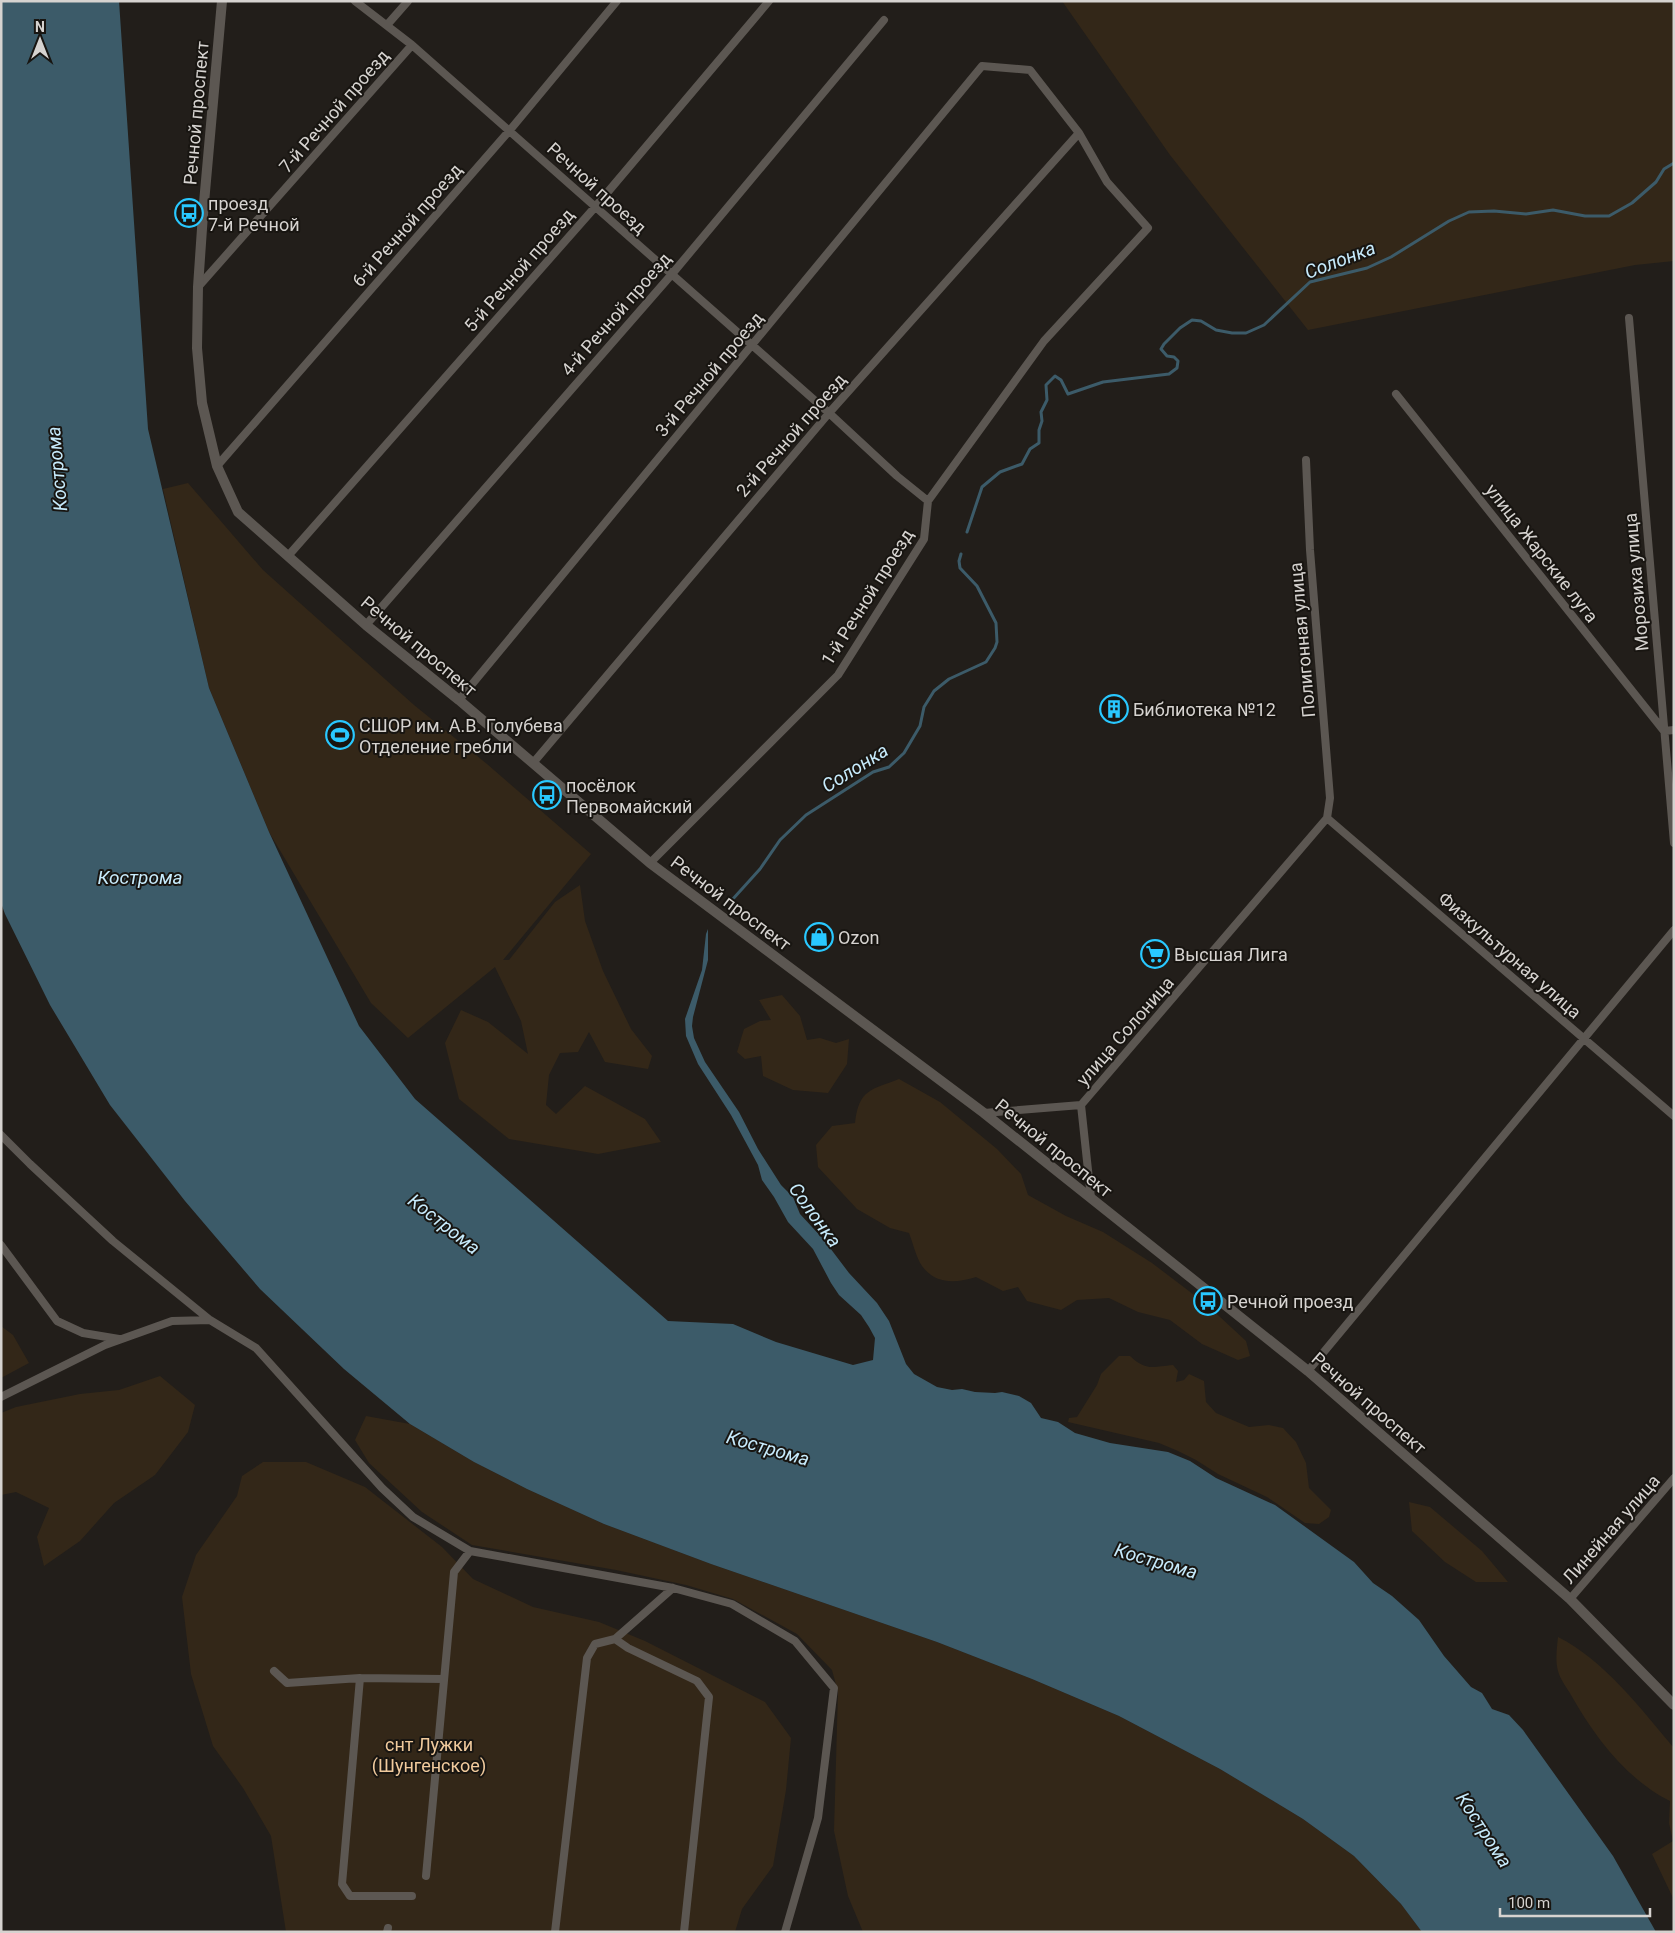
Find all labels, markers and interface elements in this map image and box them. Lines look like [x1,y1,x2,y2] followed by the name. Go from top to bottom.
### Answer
[15,15,65,65] north arrow
[35,19,45,35] text: N
[179,40,213,186] street label: Речной проспект
[275,45,393,177] street label: 7-й Речной проезд
[543,138,651,238] street label: Речной проезд
[348,159,466,291] street label: 6-й Речной проезд
[208,193,300,235] place label: проезд 7-й Речной
[174,198,204,228] bus stop icon: проезд 7-й Речной
[460,204,578,336] street label: 5-й Речной проезд
[1301,236,1379,284] water label: Солонка
[557,248,675,380] street label: 4-й Речной проезд
[651,307,767,441] street label: 3-й Речной проезд
[732,369,850,501] street label: 2-й Речной проезд
[42,426,72,512] water label: Кострома
[1481,480,1603,626] street label: улица Жарские луга
[1620,512,1652,652] street label: Морозиха улица
[817,525,917,669] street label: 1-й Речной проезд
[1285,562,1319,718] street label: Полигонная улица
[357,591,481,701] street label: Речной проспект
[1099,694,1129,724] building icon: Библиотека №12
[1133,699,1276,720] place label: Библиотека №12
[359,715,563,757] place label: СШОР им. А.В. Голубева Отделение гребли
[325,720,355,750] sports icon: СШОР им. А.В. Голубева Отделение гребли
[817,739,893,797] water label: Солонка
[566,775,693,817] place label: посёлок Первомайский
[532,780,562,810] bus stop icon: посёлок Первомайский
[667,851,795,955] street label: Речной проспект
[97,866,183,889] water label: Кострома
[1434,887,1586,1023] street label: Физкультурная улица
[804,922,834,952] shop icon: Ozon
[838,927,879,948] place label: Ozon
[1140,939,1170,969] supermarket icon: Высшая Лига
[1174,944,1288,965] place label: Высшая Лига
[1072,972,1178,1090] street label: улица Солоница
[991,1094,1117,1202] street label: Речной проспект
[784,1178,846,1252] water label: Солонка
[403,1189,485,1259] water label: Кострома
[1193,1286,1223,1316] bus stop icon: Речной проезд
[1227,1291,1354,1312] place label: Речной проезд
[1308,1348,1431,1459] street label: Речной проспект
[724,1425,812,1471] water label: Кострома
[1558,1470,1664,1588] street label: Линейная улица
[1112,1538,1200,1584] water label: Кострома
[372,1734,486,1777] park label: снт Лужки (Шунгенское)
[1451,1788,1517,1872] water label: Кострома
[1500,1886,1650,1918] scale bar
[1508,1894,1550,1912] text: 100 m

